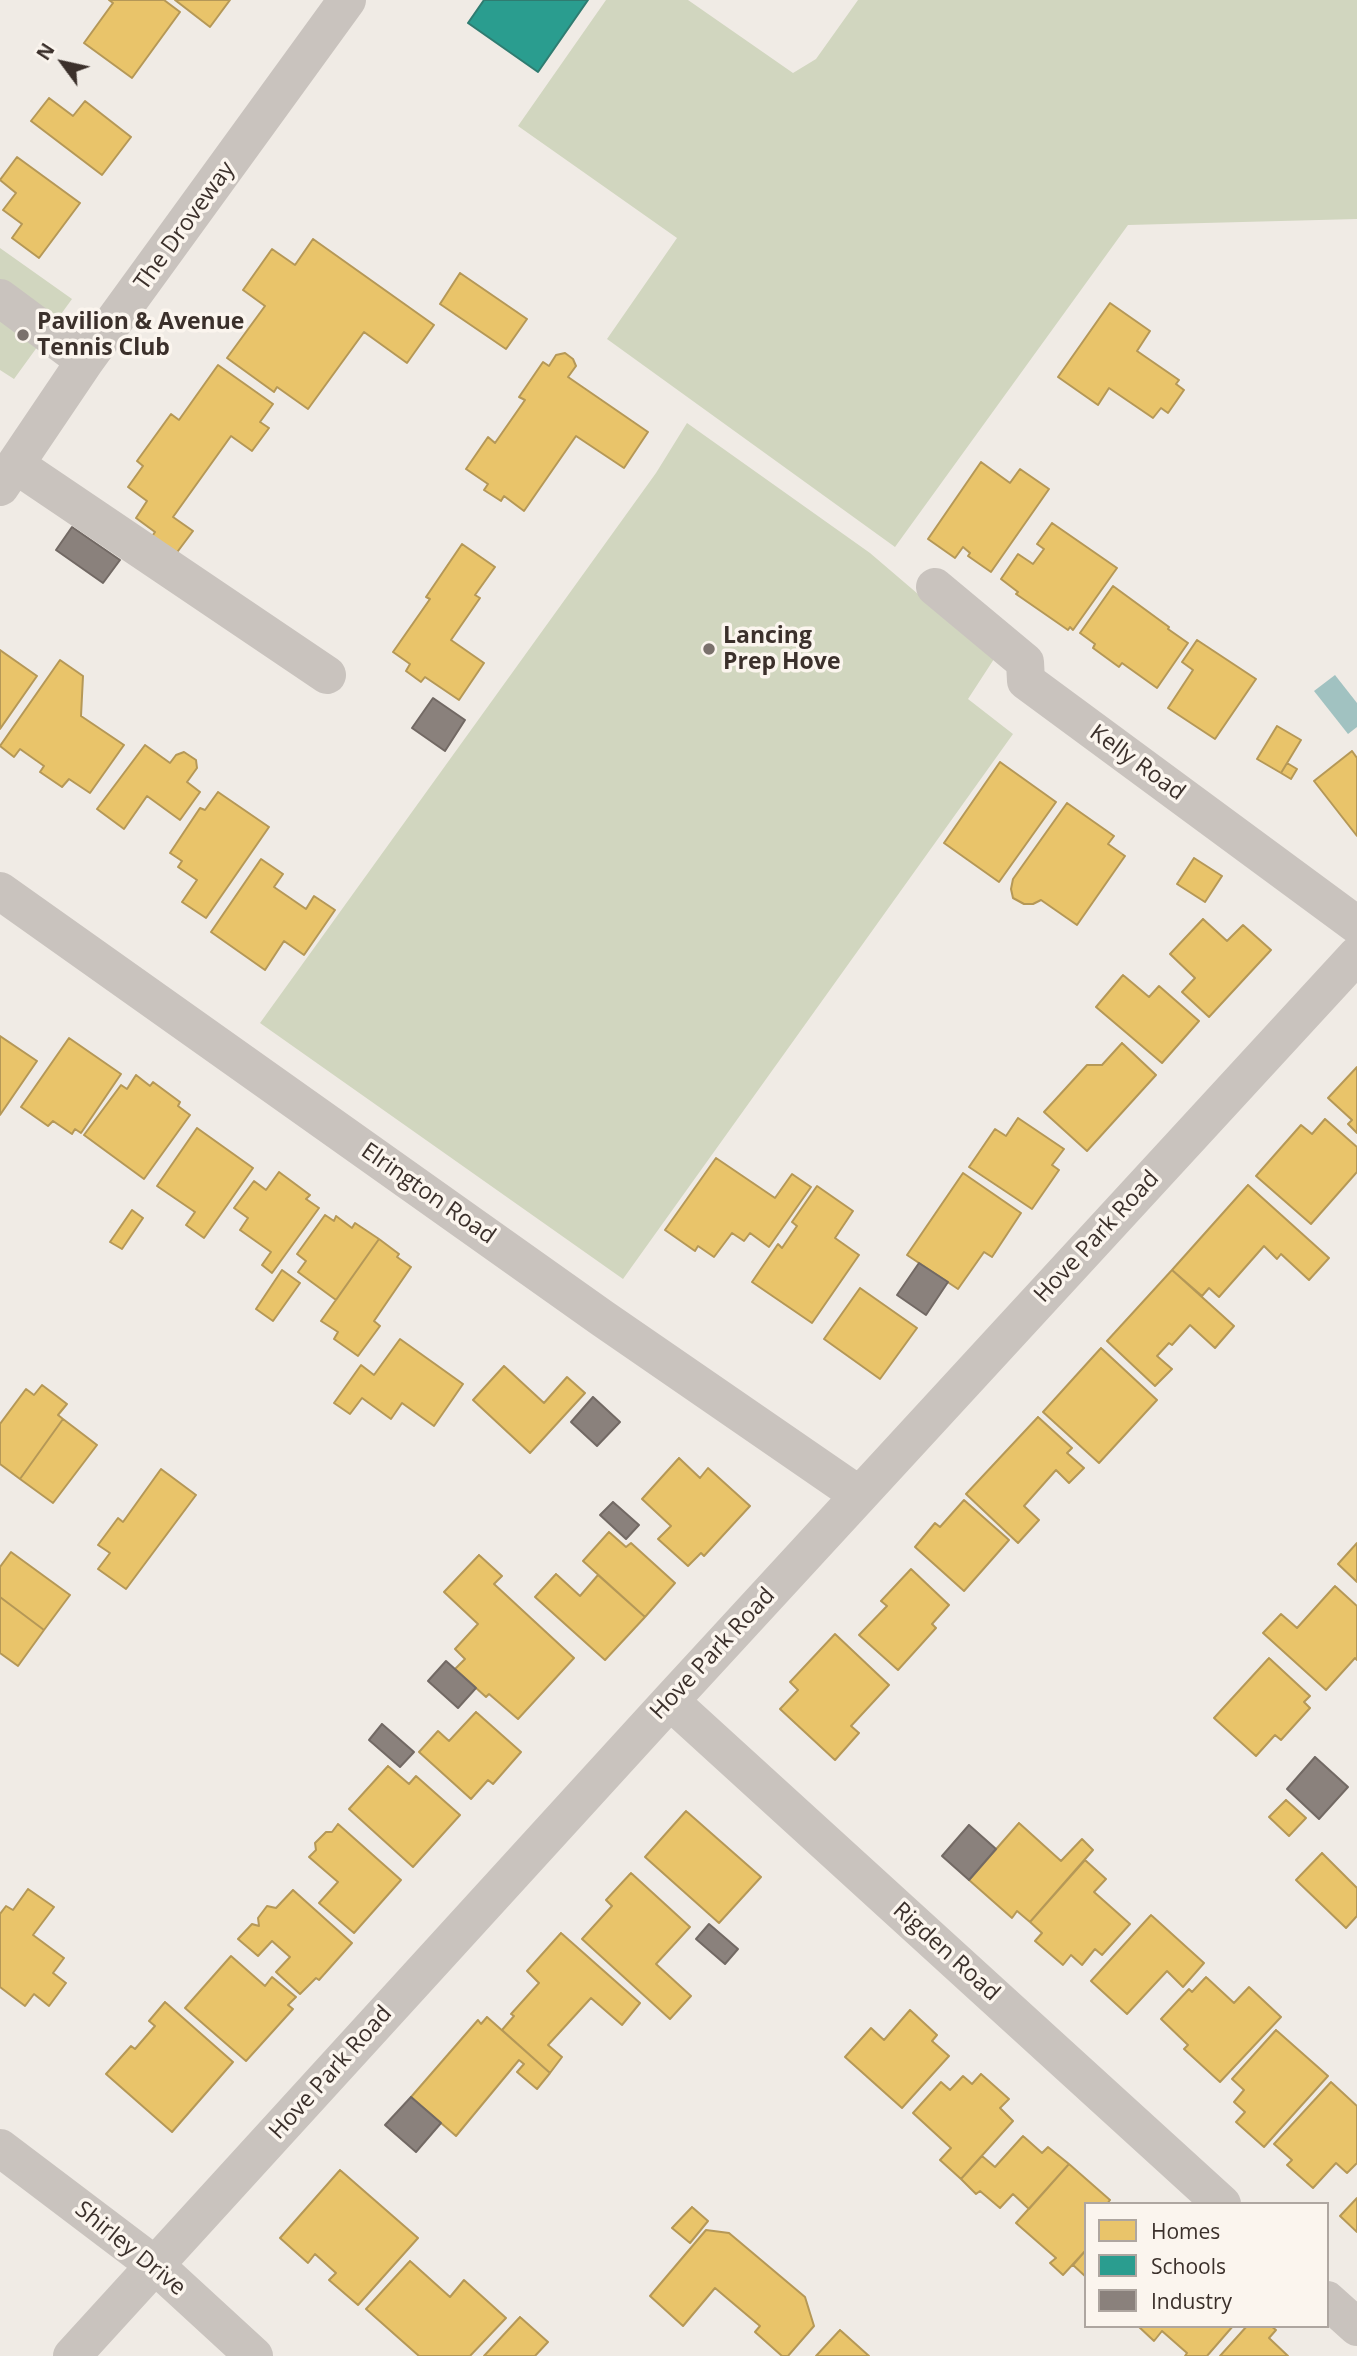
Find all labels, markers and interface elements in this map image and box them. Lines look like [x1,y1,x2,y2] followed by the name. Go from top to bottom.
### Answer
[28,28,98,98] north arrow
[30,38,60,65] text: N
[129,156,241,296] street label: The Droveway
[37,308,244,362] place label: Pavilion & Avenue Tennis Club
[15,327,31,343] marker: Pavilion & Avenue Tennis Club
[723,622,841,676] place label: Lancing Prep Hove
[701,641,717,657] marker: Lancing Prep Hove
[1084,719,1190,807] street label: Kelly Road
[356,1138,500,1250] street label: Elrington Road
[1029,1165,1165,1309] street label: Hove Park Road
[645,1582,781,1726] street label: Hove Park Road
[887,1897,1005,2007] street label: Rigden Road
[264,2001,398,2145] street label: Hove Park Road
[69,2196,191,2302] street label: Shirley Drive
[1084,2202,1329,2328] legend
[1151,2217,1220,2245] text: Homes
[1151,2252,1226,2280] text: Schools
[1151,2287,1232,2315] text: Industry

